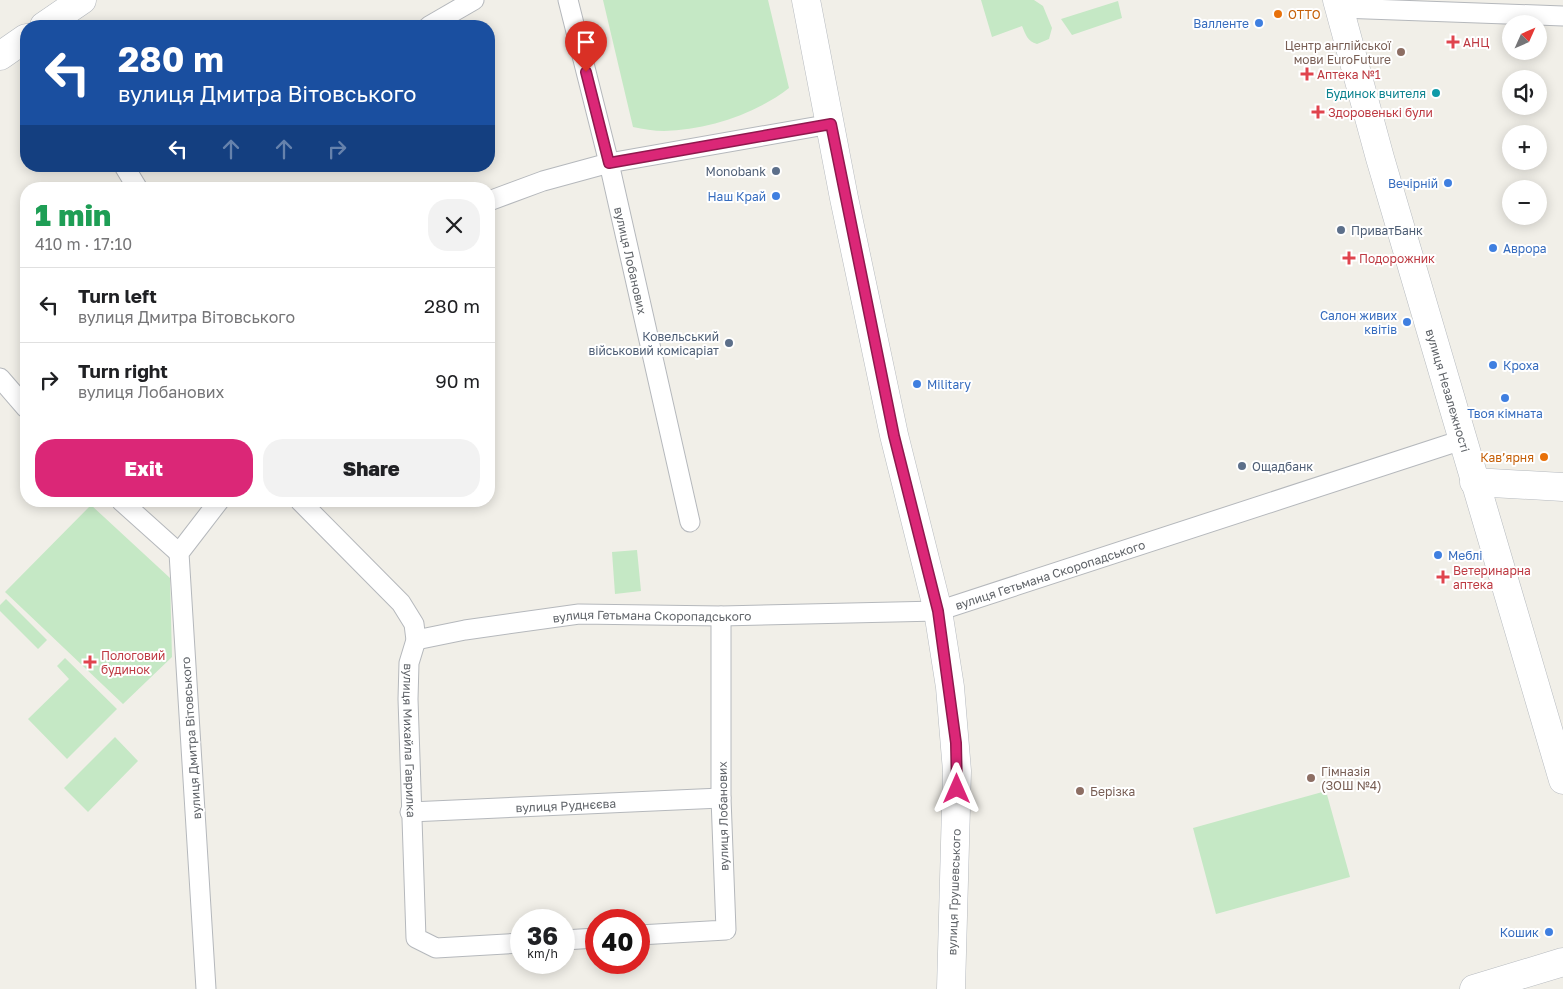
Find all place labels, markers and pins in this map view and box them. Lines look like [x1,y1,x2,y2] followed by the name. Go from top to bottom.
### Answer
[1288,7,1321,22] place label: OTTO
[1272,8,1284,20] marker: OTTO
[1193,16,1249,31] place label: Валленте
[1253,17,1265,29] marker: Валленте
[565,21,607,72] pin
[1463,35,1489,50] place label: АНЦ
[1447,36,1459,48] marker: АНЦ
[1285,38,1392,67] place label: Центр англійської мови EuroFuture
[1395,46,1407,58] marker: Центр англійської мови EuroFuture
[1317,67,1381,82] place label: Аптека №1
[1301,68,1313,80] marker: Аптека №1
[1326,86,1426,101] place label: Будинок вчителя
[1430,87,1442,99] marker: Будинок вчителя
[1328,105,1433,120] place label: Здоровенькі були
[1312,106,1324,118] marker: Здоровенькі були
[706,164,766,179] place label: Monobank
[770,165,782,177] marker: Monobank
[1388,176,1438,191] place label: Вечірній
[1442,177,1454,189] marker: Вечірній
[707,189,766,204] place label: Наш Край
[770,190,782,202] marker: Наш Край
[1351,223,1423,238] place label: ПриватБанк
[1335,224,1347,236] marker: ПриватБанк
[1503,241,1547,256] place label: Аврора
[1487,242,1499,254] marker: Аврора
[1359,251,1435,266] place label: Подорожник
[1343,252,1355,264] marker: Подорожник
[1320,308,1397,337] place label: Салон живих квітів
[1401,316,1413,328] marker: Салон живих квітів
[588,329,719,358] place label: Ковельський військовий комісаріат
[723,337,735,349] marker: Ковельський військовий комісаріат
[1503,358,1539,373] place label: Кроха
[1487,359,1499,371] marker: Кроха
[927,377,971,392] place label: Military
[911,378,923,390] marker: Military
[1499,392,1511,404] marker: Твоя кімната
[1467,406,1543,421] place label: Твоя кімната
[1480,450,1534,465] place label: Кав’ярня
[1538,451,1550,463] marker: Кав’ярня
[1252,459,1313,474] place label: Ощадбанк
[1236,460,1248,472] marker: Ощадбанк
[1448,548,1483,563] place label: Меблі
[1432,549,1444,561] marker: Меблі
[1453,563,1531,592] place label: Ветеринарна аптека
[1437,571,1449,583] marker: Ветеринарна аптека
[101,648,165,677] place label: Пологовий будинок
[83,655,97,669] marker: Пологовий будинок
[1321,764,1382,793] place label: Гімназія (ЗОШ №4)
[1305,772,1317,784] marker: Гімназія (ЗОШ №4)
[1090,784,1135,799] place label: Берізка
[1074,785,1086,797] marker: Берізка
[1500,925,1539,940] place label: Кошик
[1543,926,1555,938] marker: Кошик

